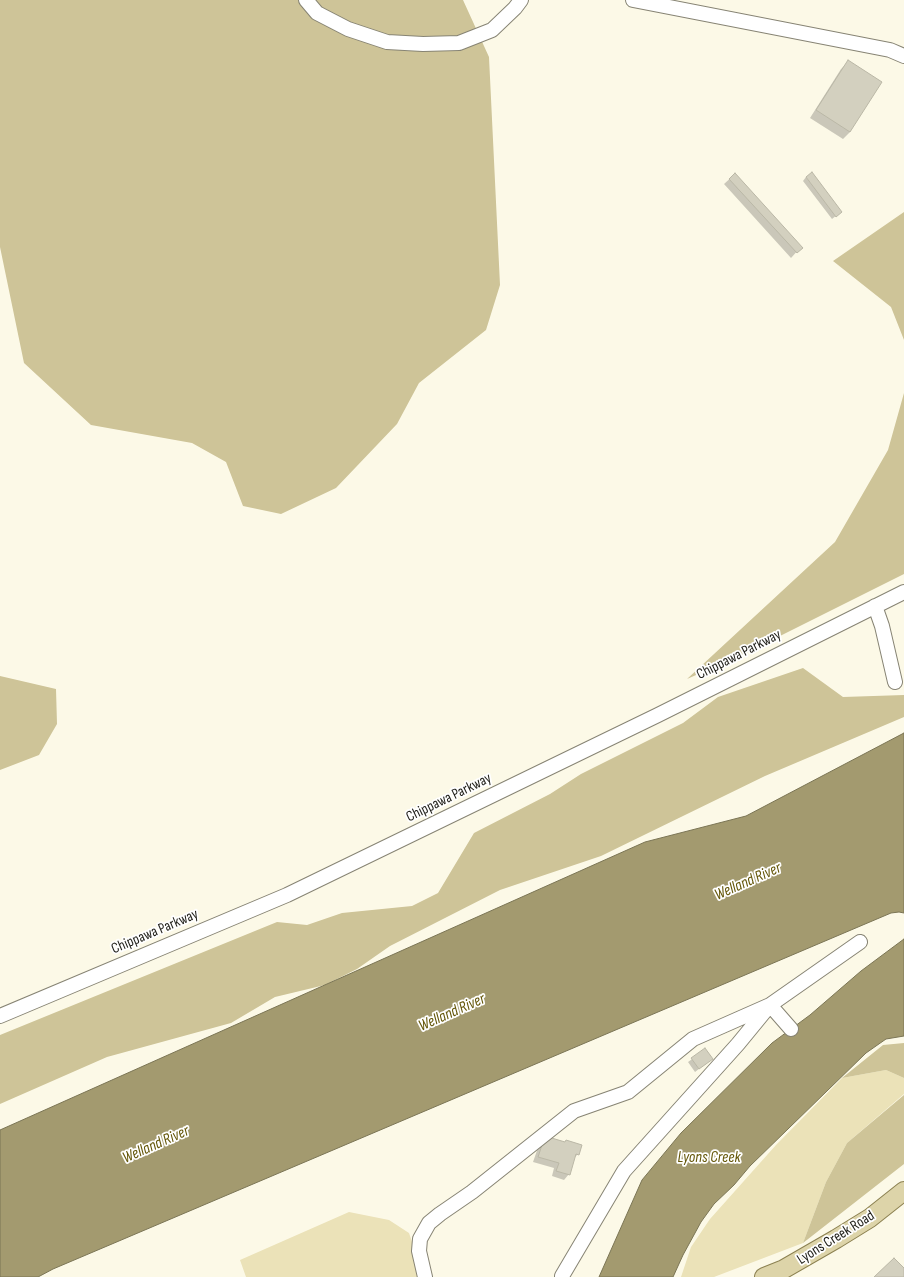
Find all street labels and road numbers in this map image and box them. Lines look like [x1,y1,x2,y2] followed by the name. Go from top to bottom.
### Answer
[694,626,784,684] street label: Chippawa Parkway
[403,770,495,826] street label: Chippawa Parkway
[109,906,201,958] street label: Chippawa Parkway
[794,1207,878,1269] street label: Lyons Creek Road

